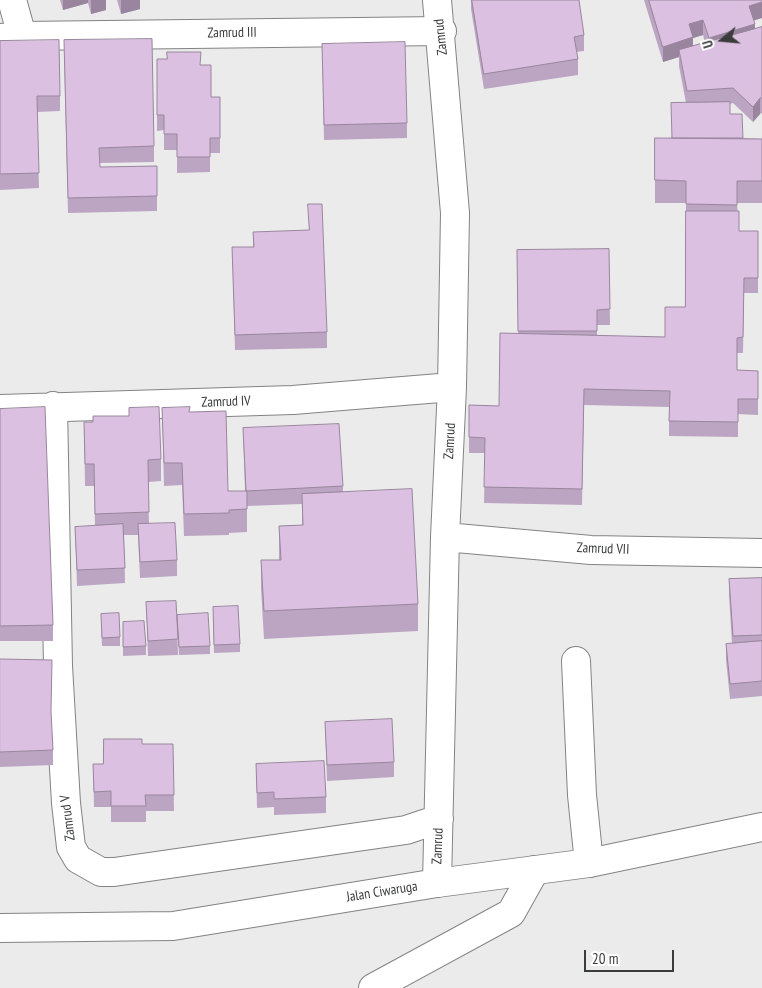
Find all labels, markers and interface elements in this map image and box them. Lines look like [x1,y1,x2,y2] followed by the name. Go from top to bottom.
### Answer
[697,15,747,65] north arrow
[431,18,451,56] street label: Zamrud
[207,24,257,42] street label: Zamrud III
[698,38,717,50] text: U
[201,393,251,411] street label: Zamrud IV
[441,422,459,460] street label: Zamrud
[576,540,630,558] street label: Zamrud VII
[57,794,79,842] street label: Zamrud V
[429,827,447,865] street label: Zamrud
[345,878,419,906] street label: Jalan Ciwaruga
[587,940,677,972] scale bar
[592,949,618,968] text: 20 m

